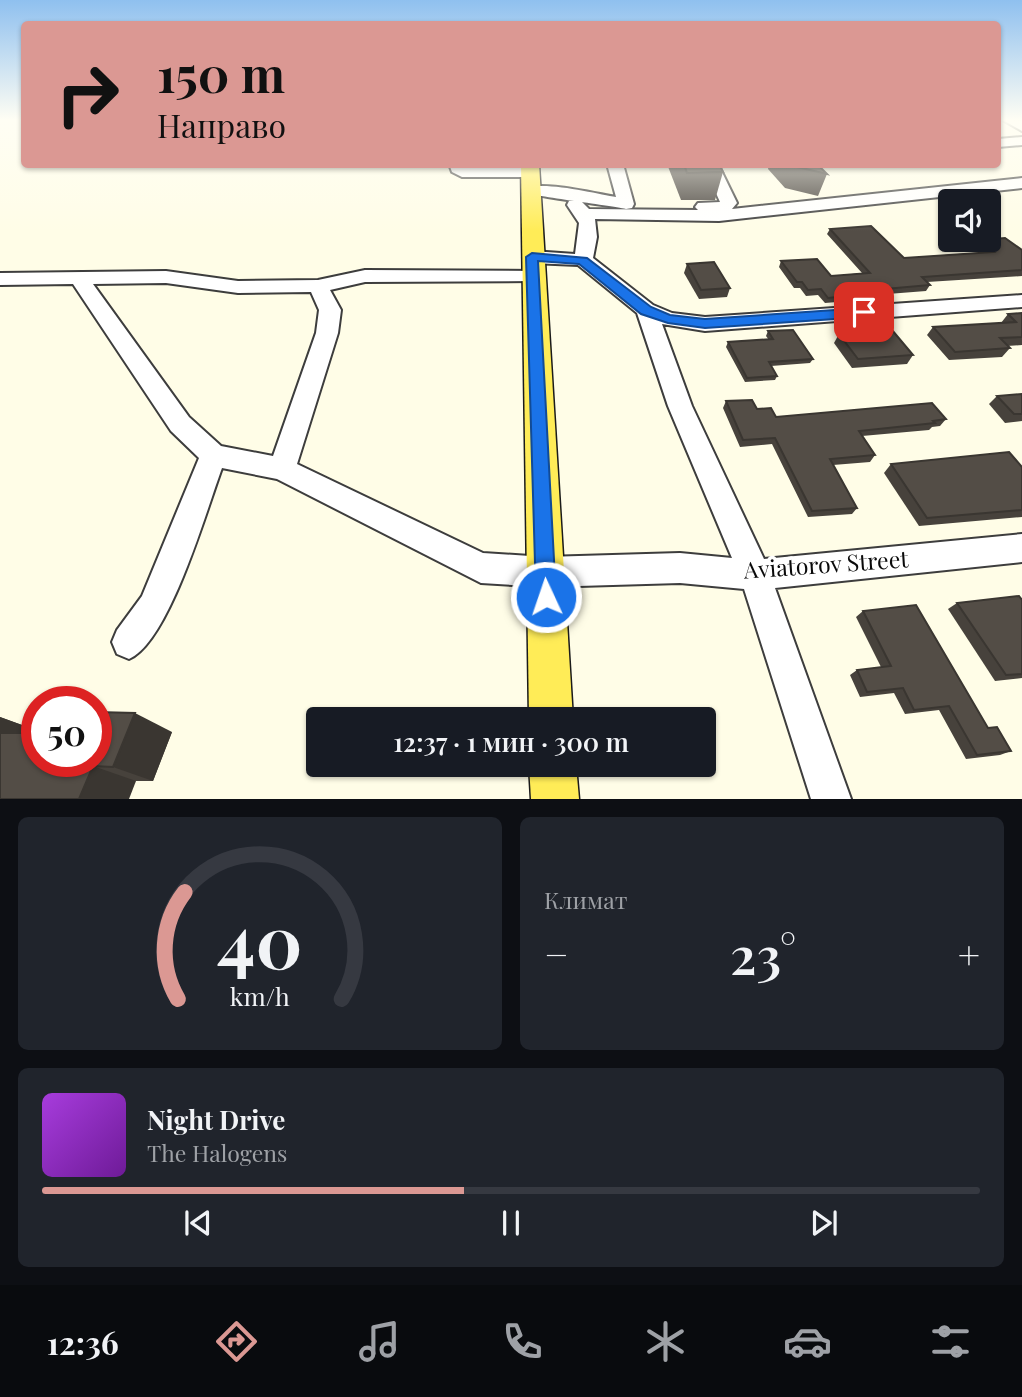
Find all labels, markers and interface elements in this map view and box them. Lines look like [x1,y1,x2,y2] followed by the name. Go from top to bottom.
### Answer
[157,40,285,105] text: 150 m
[42,49,133,140] icon: right
[157,103,286,146] text: Направо
[938,189,1001,252] map controls
[938,189,1001,252] button: sound
[834,282,894,342] pin
[845,293,883,331] icon: arrive
[742,542,910,585] street label: Aviatorov Street
[509,560,583,634] position arrow
[21,686,112,777] speed limit sign: 50
[393,724,629,759] text: 12:37 · 1 мин · 300 m
[544,884,627,915] text: Климат
[217,891,303,988] text: 40
[730,919,796,988] text: 23°
[544,928,569,979] text: −
[958,928,980,979] text: +
[230,979,290,1012] text: km/h
[147,1102,285,1137] text: Night Drive
[147,1137,287,1168] text: The Halogens
[179,1204,217,1242] icon: previous
[492,1204,530,1242] icon: pause
[805,1204,843,1242] icon: next
[212,1317,261,1366] icon: directions
[355,1317,404,1366] icon: music
[498,1317,547,1366] icon: phone
[641,1317,690,1366] icon: climate
[783,1317,832,1366] icon: car
[926,1317,975,1366] icon: filters
[47,1320,119,1363] text: 12:36

